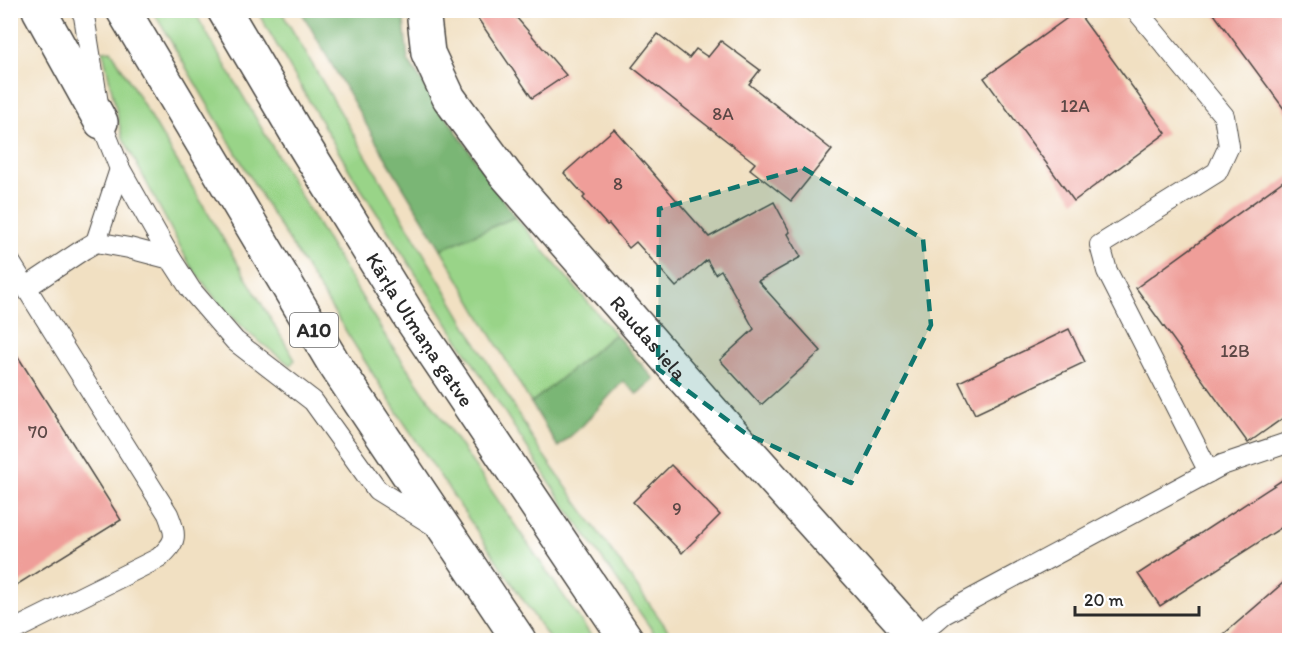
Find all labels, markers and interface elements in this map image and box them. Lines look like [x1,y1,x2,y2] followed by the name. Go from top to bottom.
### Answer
[1060,95,1090,117] house number: 12A
[712,103,734,125] house number: 8A
[613,173,623,195] house number: 8
[361,248,479,411] street label: Kārļa Ulmaņa gatve
[605,290,692,385] street label: Raudas iela
[290,313,338,347] road number: A10
[1220,340,1250,362] house number: 12B
[28,421,48,443] house number: 70
[672,498,682,520] house number: 9
[1075,579,1200,617] scale bar
[1084,589,1124,611] text: 20 m

